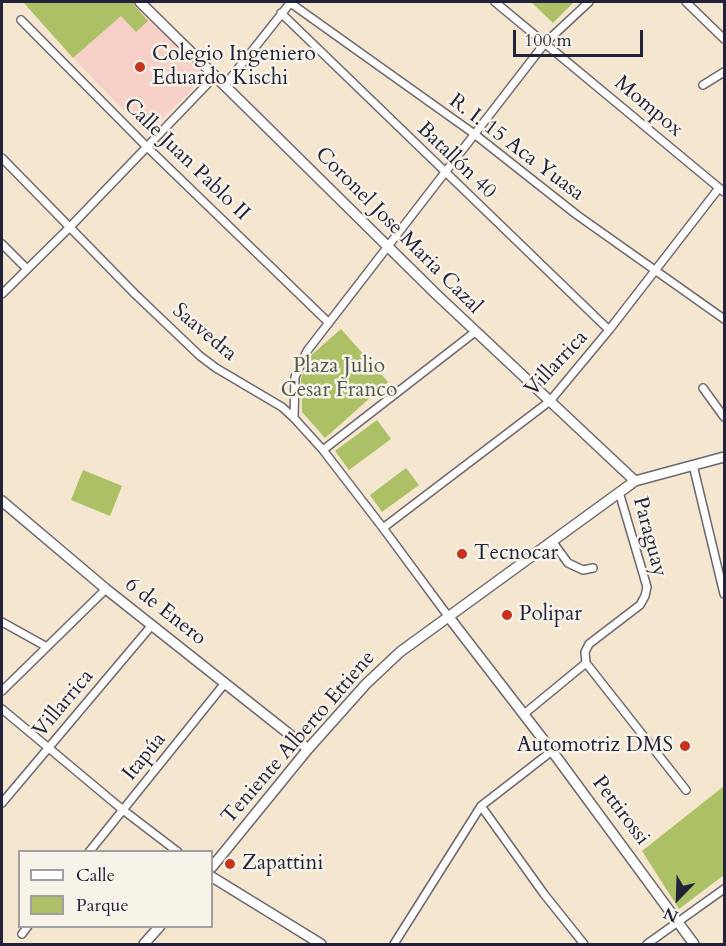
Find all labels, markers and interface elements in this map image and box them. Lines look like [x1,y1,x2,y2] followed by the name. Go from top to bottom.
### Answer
[516,18,646,56] scale bar
[524,28,572,53] text: 100 m
[152,42,316,92] place label: Colegio Ingeniero Eduardo Kischi
[133,60,147,74] marker: Colegio Ingeniero Eduardo Kischi
[609,71,687,143] street label: Mompox
[444,89,588,207] street label: R. I. 15 Aca Yuasa
[118,93,254,227] street label: Calle Juan Pablo II
[411,117,501,205] street label: Batallón 40
[309,142,487,320] street label: Coronel Jose Maria Cazal
[167,299,241,367] street label: Saavedra
[520,326,594,402] street label: Villarrica
[281,354,397,404] park label: Plaza Julio Cesar Franco
[626,494,672,580] street label: Paraguay
[474,541,558,567] place label: Tecnocar
[455,547,469,561] marker: Tecnocar
[119,572,211,652] street label: 6 de Enero
[519,602,582,628] place label: Polipar
[500,608,514,622] marker: Polipar
[217,646,381,830] street label: Teniente Alberto Ettiene
[28,665,100,743] street label: Villarrica
[118,728,172,786] street label: Itapúa
[517,733,673,759] place label: Automotriz DMS
[678,739,692,753] marker: Automotriz DMS
[586,771,654,851] street label: Pettirossi
[18,850,213,928] legend
[242,851,323,877] place label: Zapattini
[223,857,237,871] marker: Zapattini
[76,863,115,888] text: Calle
[648,868,708,928] north arrow
[76,893,129,918] text: Parque
[660,902,682,927] text: N

